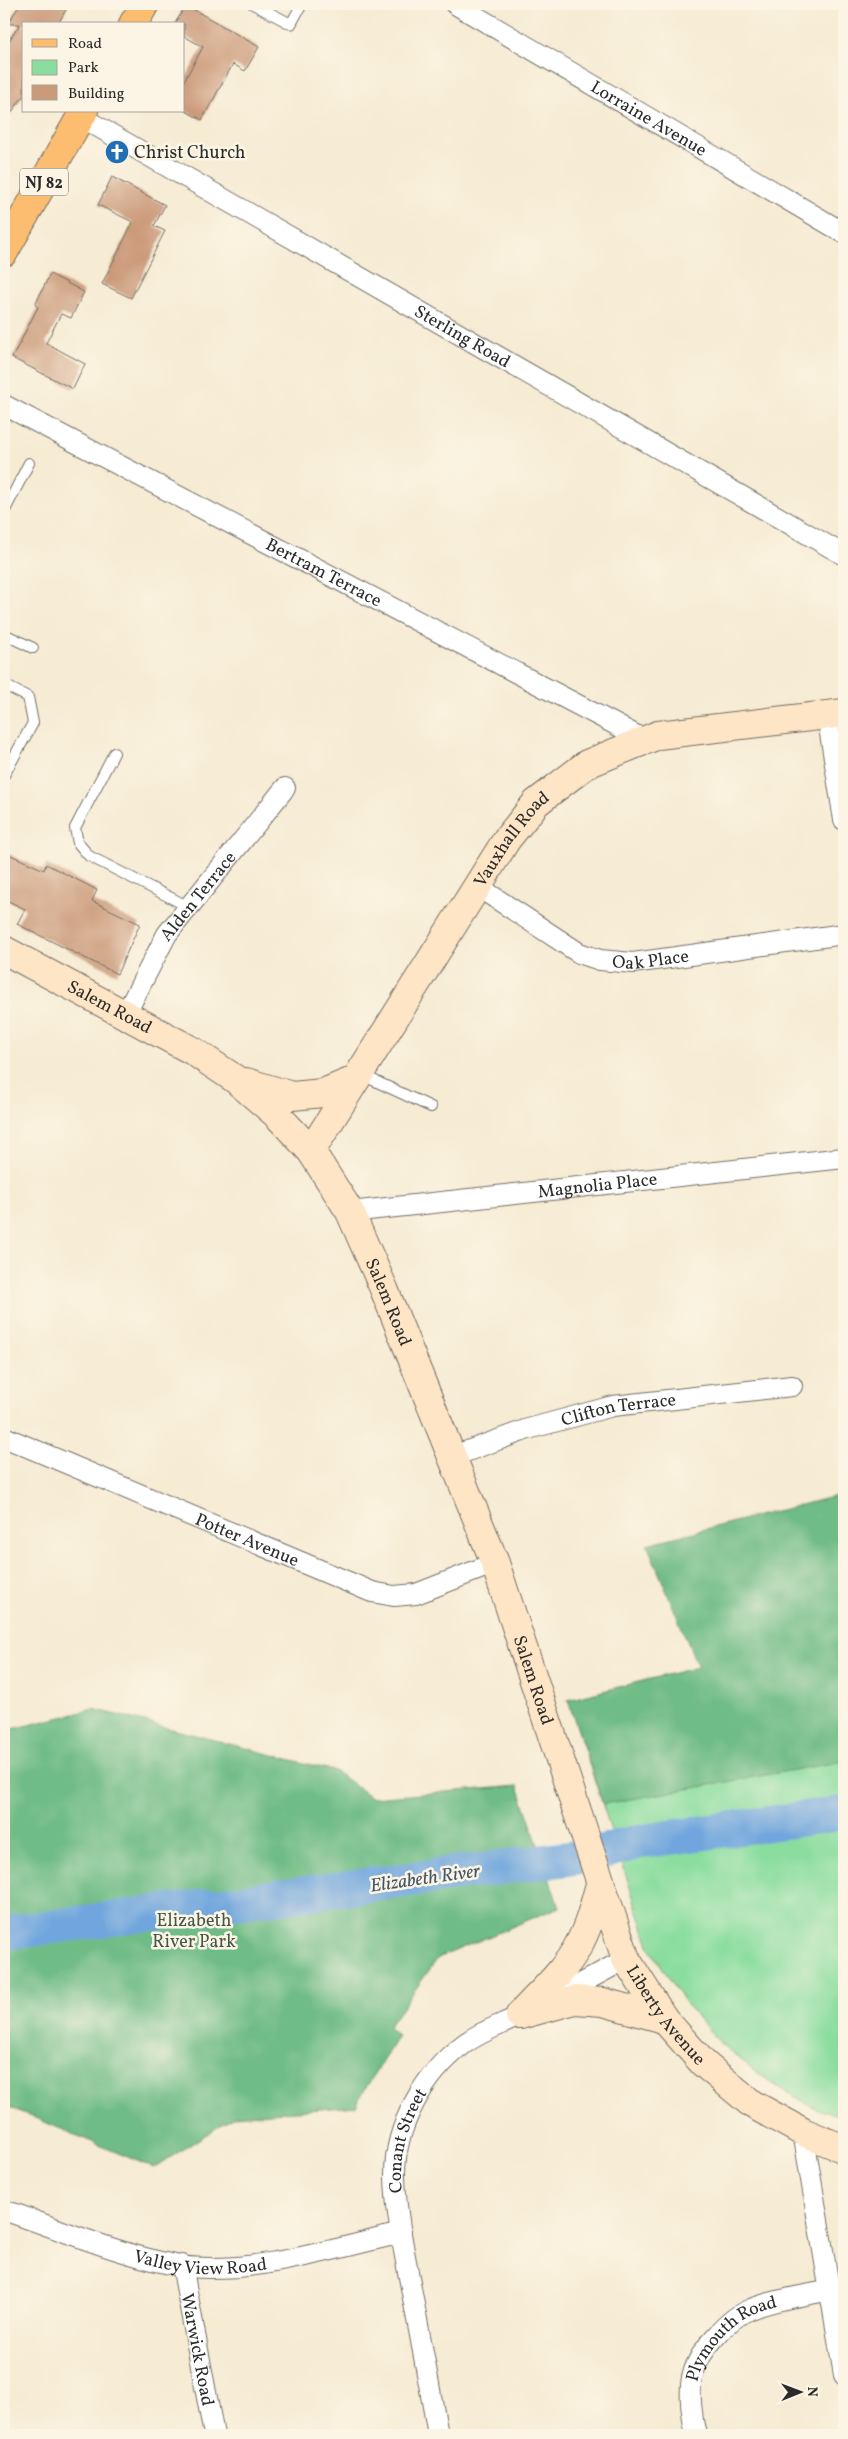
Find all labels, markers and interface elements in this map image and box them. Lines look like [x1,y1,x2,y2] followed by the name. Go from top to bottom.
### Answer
[22,22,185,112] legend
[68,34,102,55] text: Road
[68,58,99,79] text: Park
[585,75,711,163] street label: Lorraine Avenue
[68,84,125,105] text: Building
[104,139,130,165] church icon: Christ Church
[134,141,246,166] place label: Christ Church
[20,168,68,196] road number: NJ 82
[409,300,515,375] street label: Sterling Road
[261,533,386,614] street label: Bertram Terrace
[469,786,555,893] street label: Vauxhall Road
[155,847,243,947] street label: Alden Terrace
[611,944,691,977] street label: Oak Place
[62,975,156,1041] street label: Salem Road
[537,1167,659,1205] street label: Magnolia Place
[358,1255,417,1350] street label: Salem Road
[559,1388,678,1433] street label: Clifton Terrace
[191,1508,303,1574] street label: Potter Avenue
[506,1632,559,1729] street label: Salem Road
[369,1858,483,1900] water label: Elizabeth River
[152,1909,236,1955] park label: Elizabeth River Park
[619,1961,711,2072] street label: Liberty Avenue
[384,2084,434,2194] street label: Conant Street
[131,2245,269,2282] street label: Valley View Road
[681,2290,780,2384] street label: Plymouth Road
[174,2291,219,2408] street label: Warwick Road
[776,2366,826,2416] north arrow
[802,2387,821,2397] text: N

